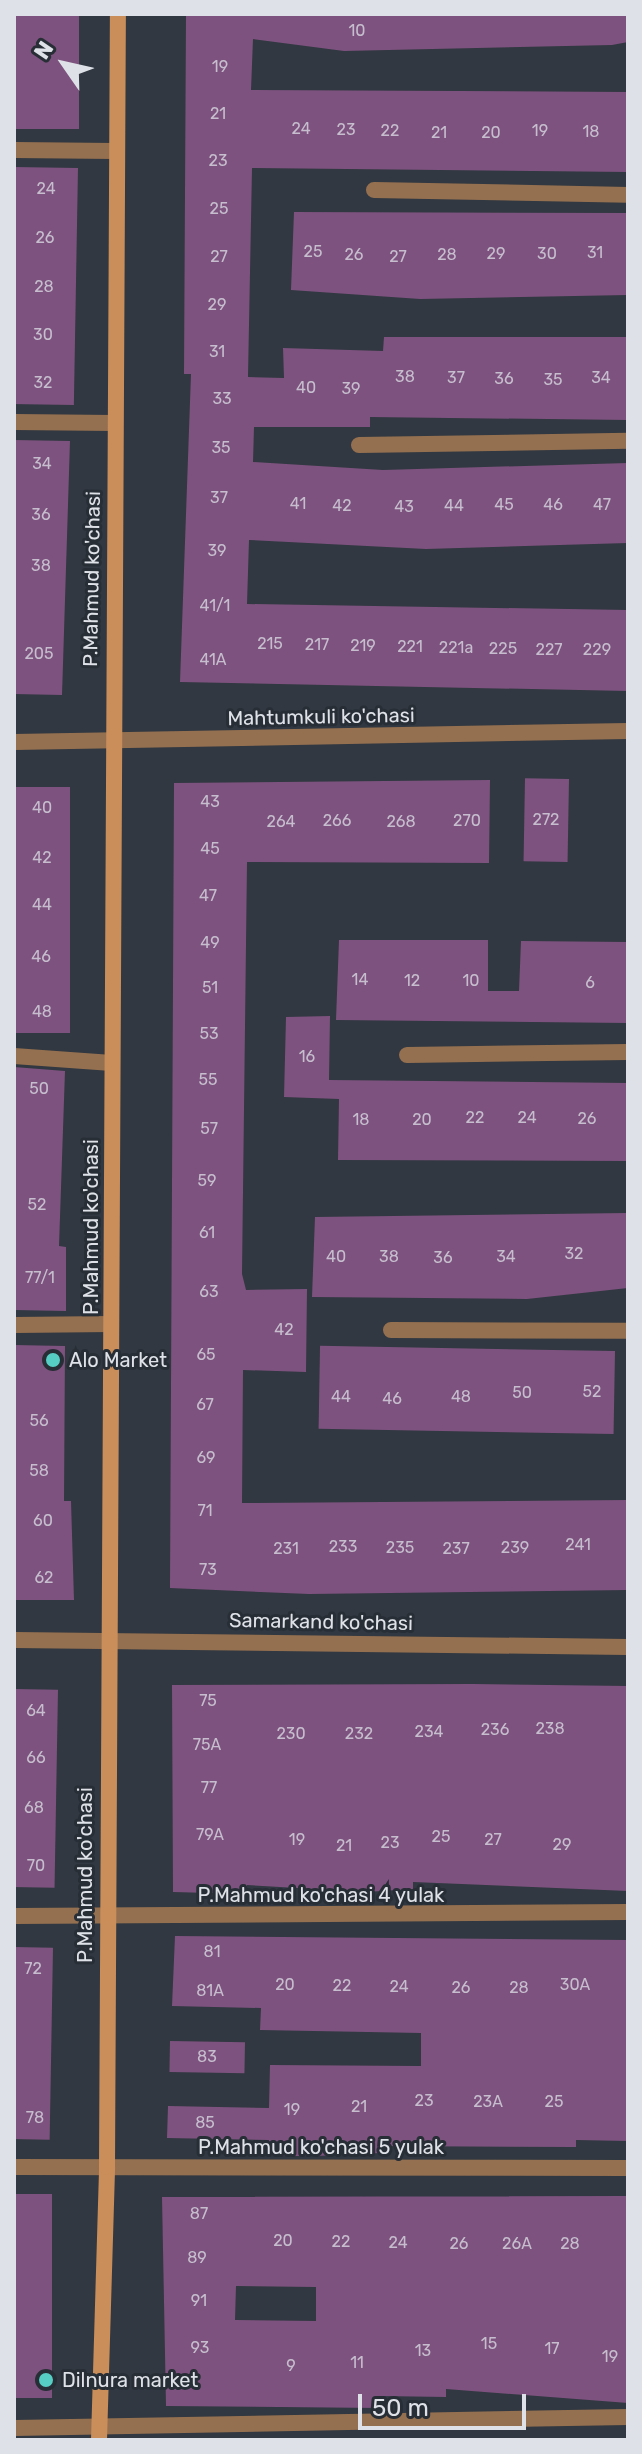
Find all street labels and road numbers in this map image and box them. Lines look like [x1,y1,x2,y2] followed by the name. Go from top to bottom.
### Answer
[78,491,106,667] street label: P.Mahmud ko'chasi
[227,703,415,731] street label: Mahtumkuli ko'chasi
[79,1139,103,1315] street label: P.Mahmud ko'chasi
[229,1608,413,1636] street label: Samarkand ko'chasi
[73,1787,97,1963] street label: P.Mahmud ko'chasi
[197,1883,445,1907] street label: P.Mahmud ko'chasi 4 yulak
[198,2135,444,2159] street label: P.Mahmud ko'chasi 5 yulak

